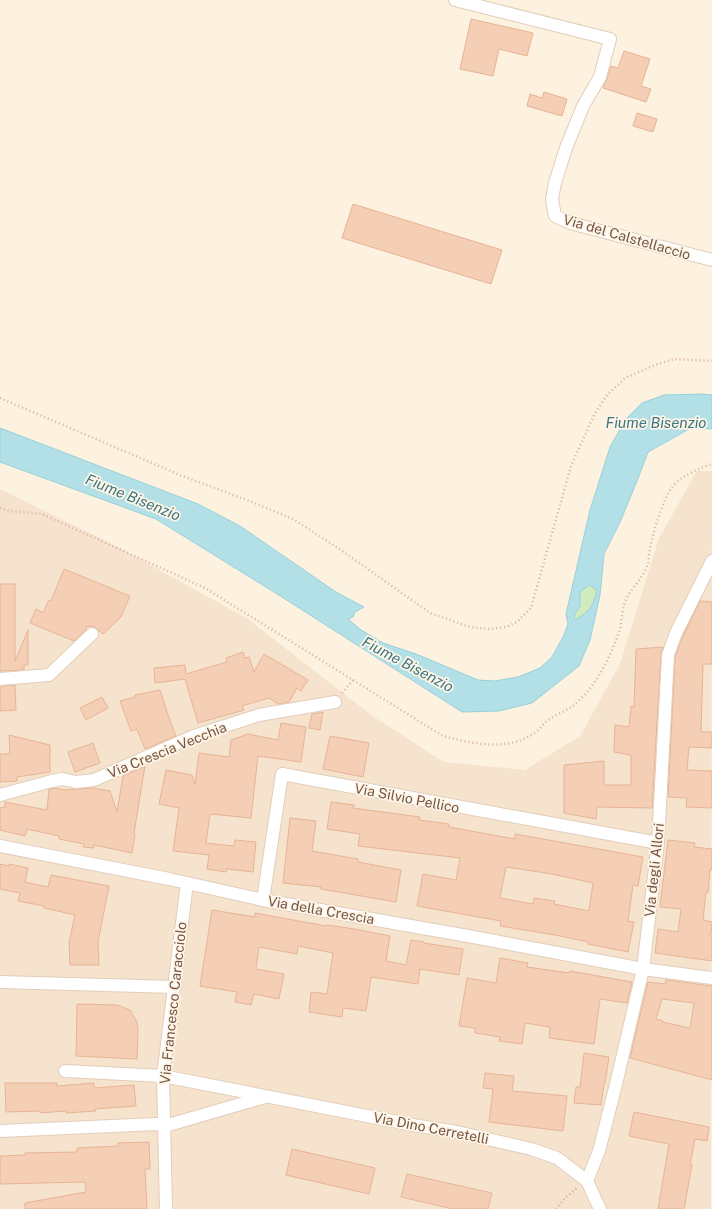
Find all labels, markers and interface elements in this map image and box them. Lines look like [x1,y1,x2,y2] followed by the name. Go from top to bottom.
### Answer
[562,211,693,263] street label: Via del Calstellaccio
[606,414,706,431] water label: Fiume Bisenzio
[83,470,183,524] water label: Fiume Bisenzio
[359,633,457,695] water label: Fiume Bisenzio
[105,719,229,781] street label: Via Crescia Vecchia
[353,780,461,816] street label: Via Silvio Pellico
[641,822,667,918] street label: Via degli Allori
[266,893,376,927] street label: Via della Crescia
[157,921,189,1085] street label: Via Francesco Caracciolo
[372,1109,490,1147] street label: Via Dino Cerretelli

